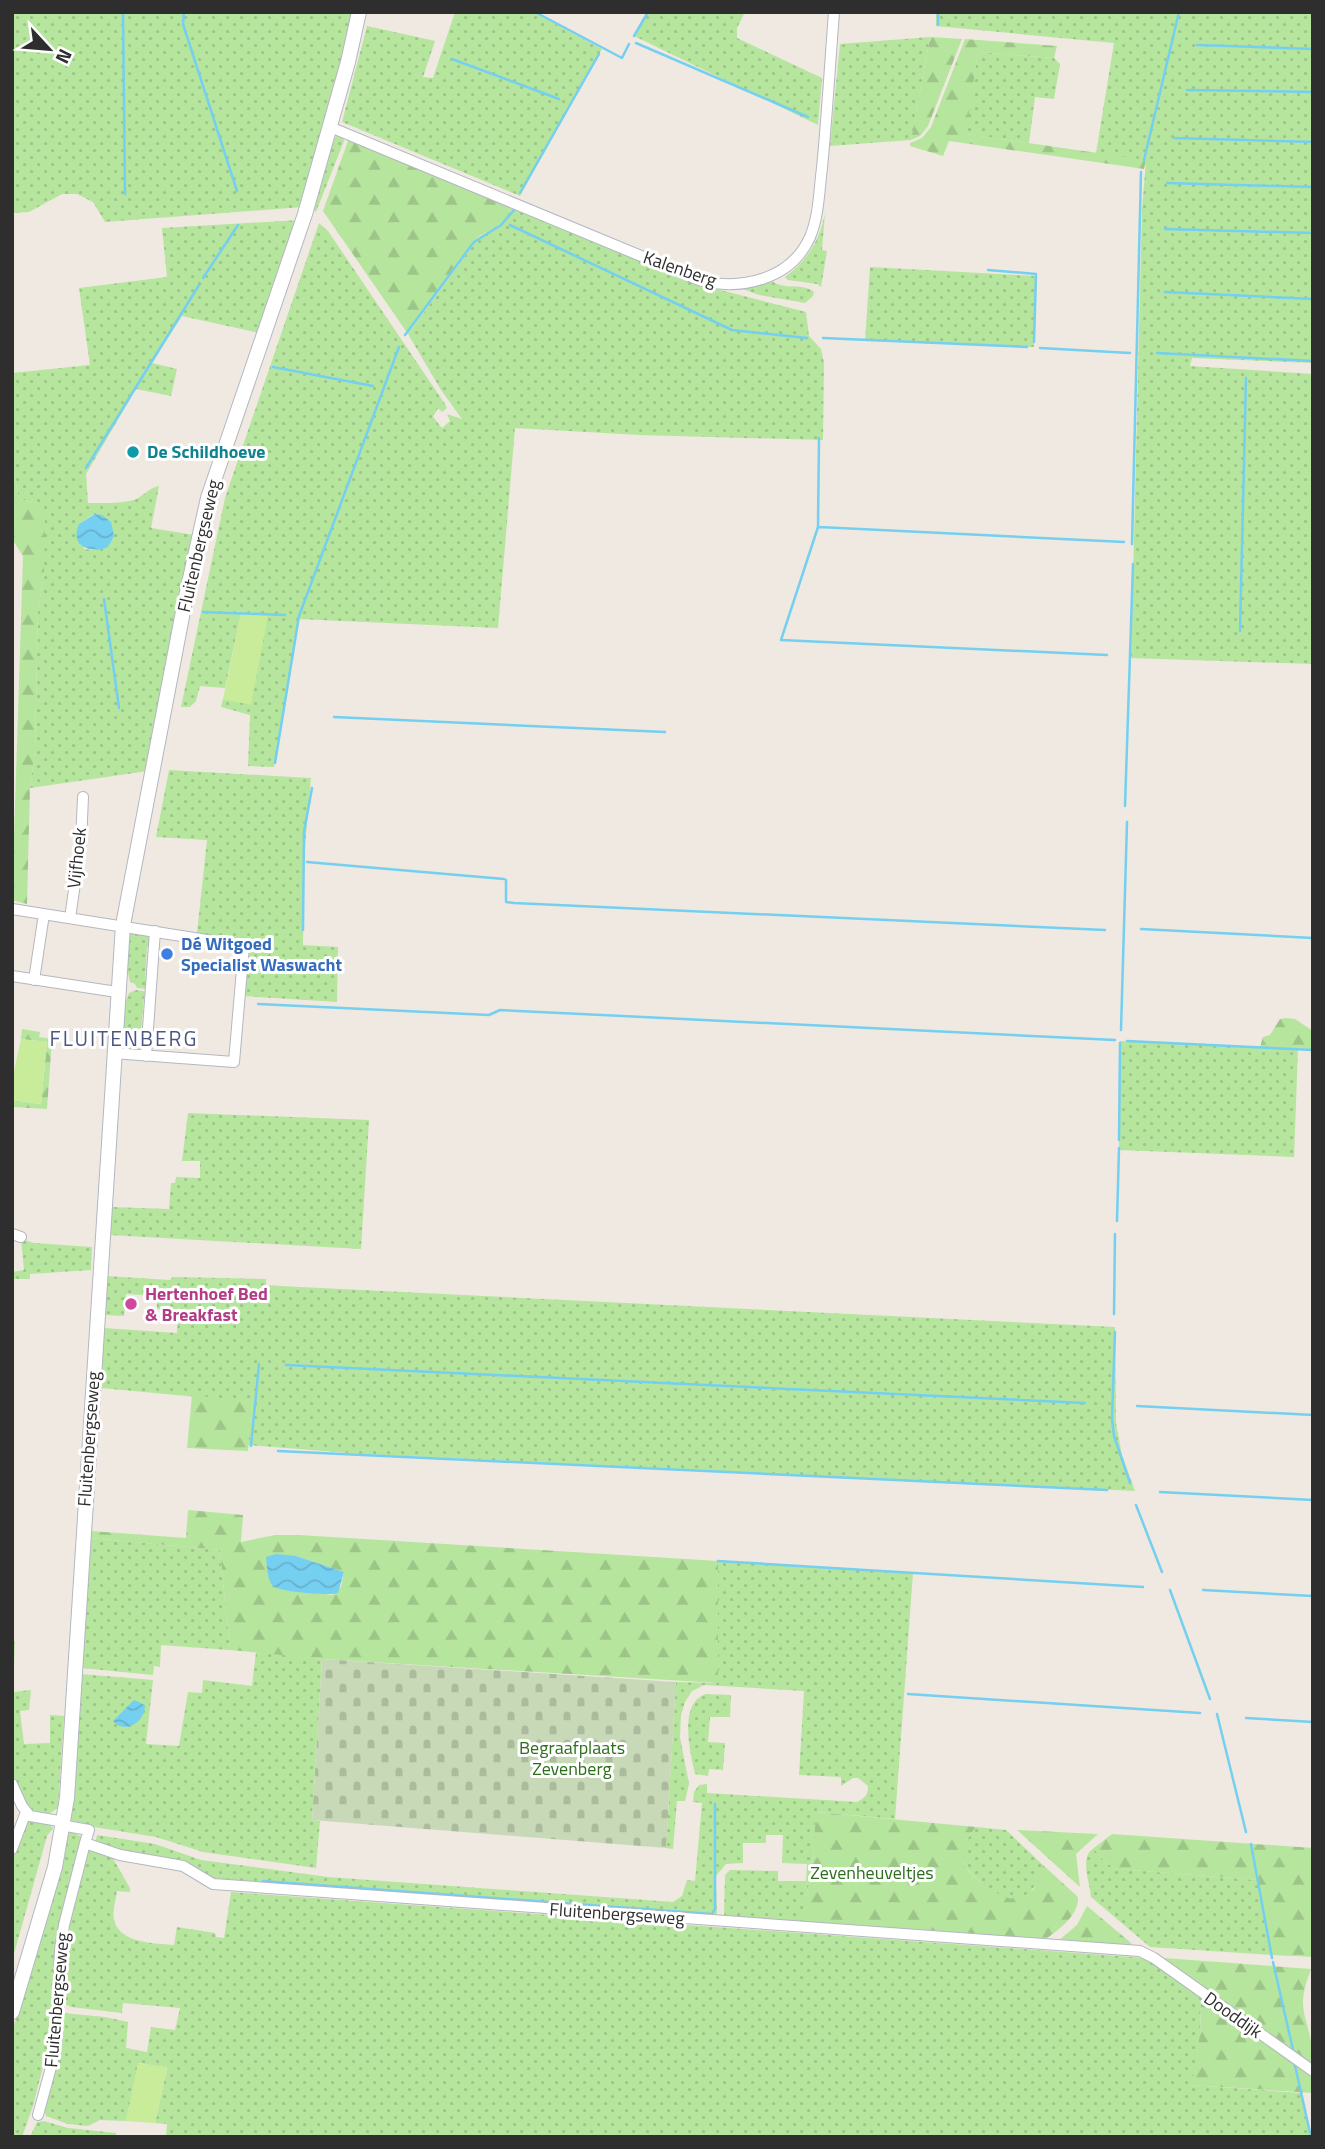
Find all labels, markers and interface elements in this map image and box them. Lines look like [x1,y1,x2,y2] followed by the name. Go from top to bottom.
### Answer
[14,14,84,84] north arrow
[49,44,81,69] text: N
[640,243,721,294] street label: Kalenberg
[147,438,265,465] place label: De Schildhoeve
[125,444,141,460] marker: De Schildhoeve
[170,477,227,615] street label: Fluitenbergseweg
[60,826,93,890] street label: Vijfhoek
[181,930,342,978] place label: Dé Witgoed Specialist Waswacht
[159,946,175,962] marker: Dé Witgoed Specialist Waswacht
[50,1022,198,1054] district label: FLUITENBERG
[145,1280,268,1328] place label: Hertenhoef Bed & Breakfast
[123,1296,139,1312] marker: Hertenhoef Bed & Breakfast
[70,1370,107,1507] street label: Fluitenbergseweg
[519,1734,625,1782] park label: Begraafplaats Zevenberg
[810,1859,934,1886] park label: Zevenheuveltjes
[549,1895,686,1932] street label: Fluitenbergseweg
[37,1931,76,2069] street label: Fluitenbergseweg
[1198,1985,1268,2045] street label: Dooddijk

